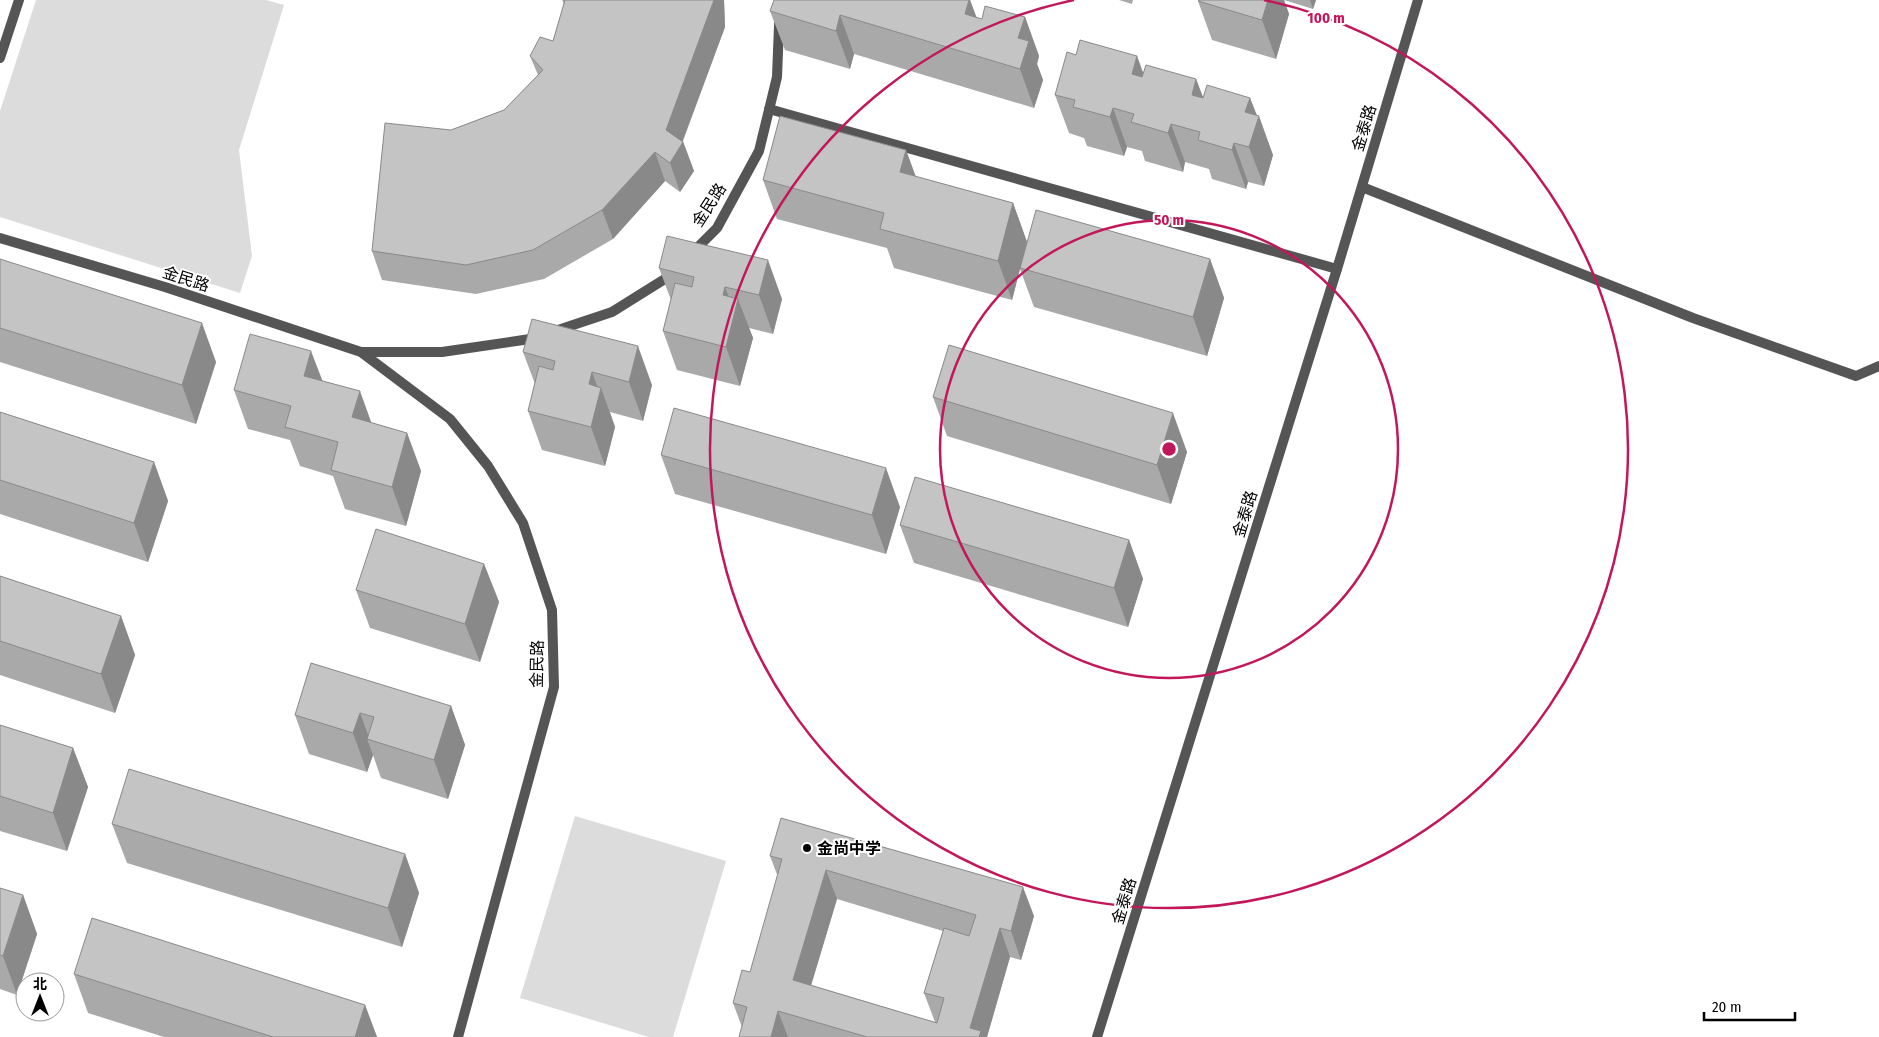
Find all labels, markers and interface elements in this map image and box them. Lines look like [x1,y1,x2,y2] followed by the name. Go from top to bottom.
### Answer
[1307,9,1345,27] text: 100 m
[1348,102,1380,154] street label: 金泰路
[688,180,730,230] street label: 金民路
[1154,211,1184,229] text: 50 m
[160,263,212,295] street label: 金民路
[1160,440,1178,458] centre of rings
[1229,488,1261,540] street label: 金泰路
[527,640,547,688] street label: 金民路
[817,839,881,858] place label: 金尚中学
[801,842,813,854] marker: 金尚中学
[1108,875,1140,927] street label: 金泰路
[15,972,65,1022] north arrow
[33,976,47,993] text: 北
[1704,990,1795,1022] scale bar
[1712,998,1742,1016] text: 20 m

